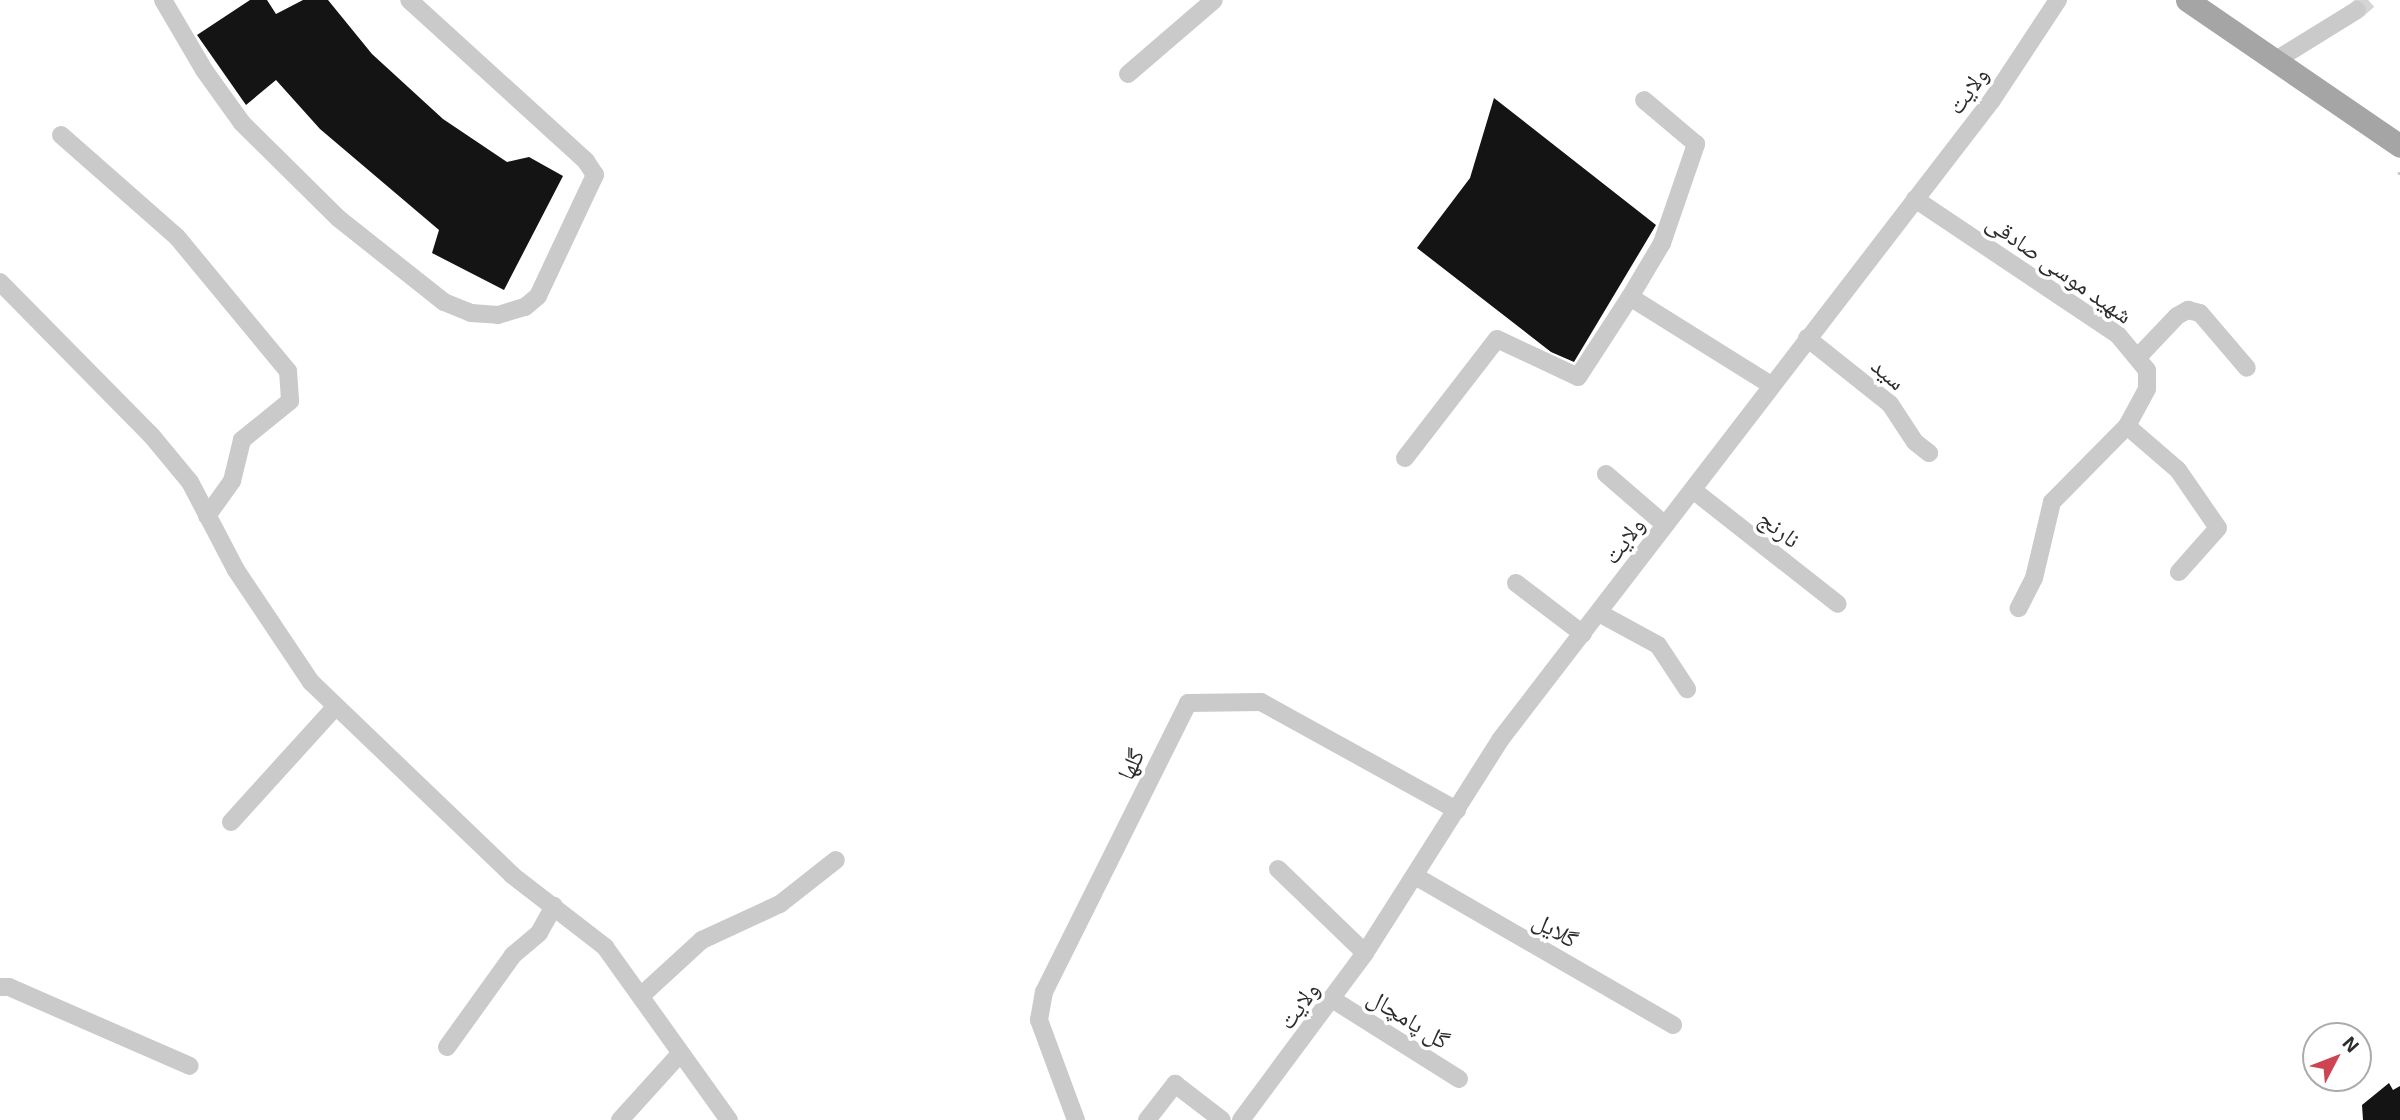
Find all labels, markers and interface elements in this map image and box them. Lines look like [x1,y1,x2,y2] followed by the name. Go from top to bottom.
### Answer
[1940,61,1994,119] street label: ولایت
[1981,207,2139,329] street label: شهید موسی صادقی
[1866,350,1912,396] street label: سید
[1754,503,1806,553] street label: نارنج
[1596,511,1650,569] street label: ولایت
[1110,744,1150,784] street label: گلها
[1528,905,1584,953] street label: گلایل
[1271,976,1325,1034] street label: ولایت
[1363,982,1455,1054] street label: گل پامچال
[2302,1022,2372,1092] north arrow
[2338,1031,2365,1057] text: N

